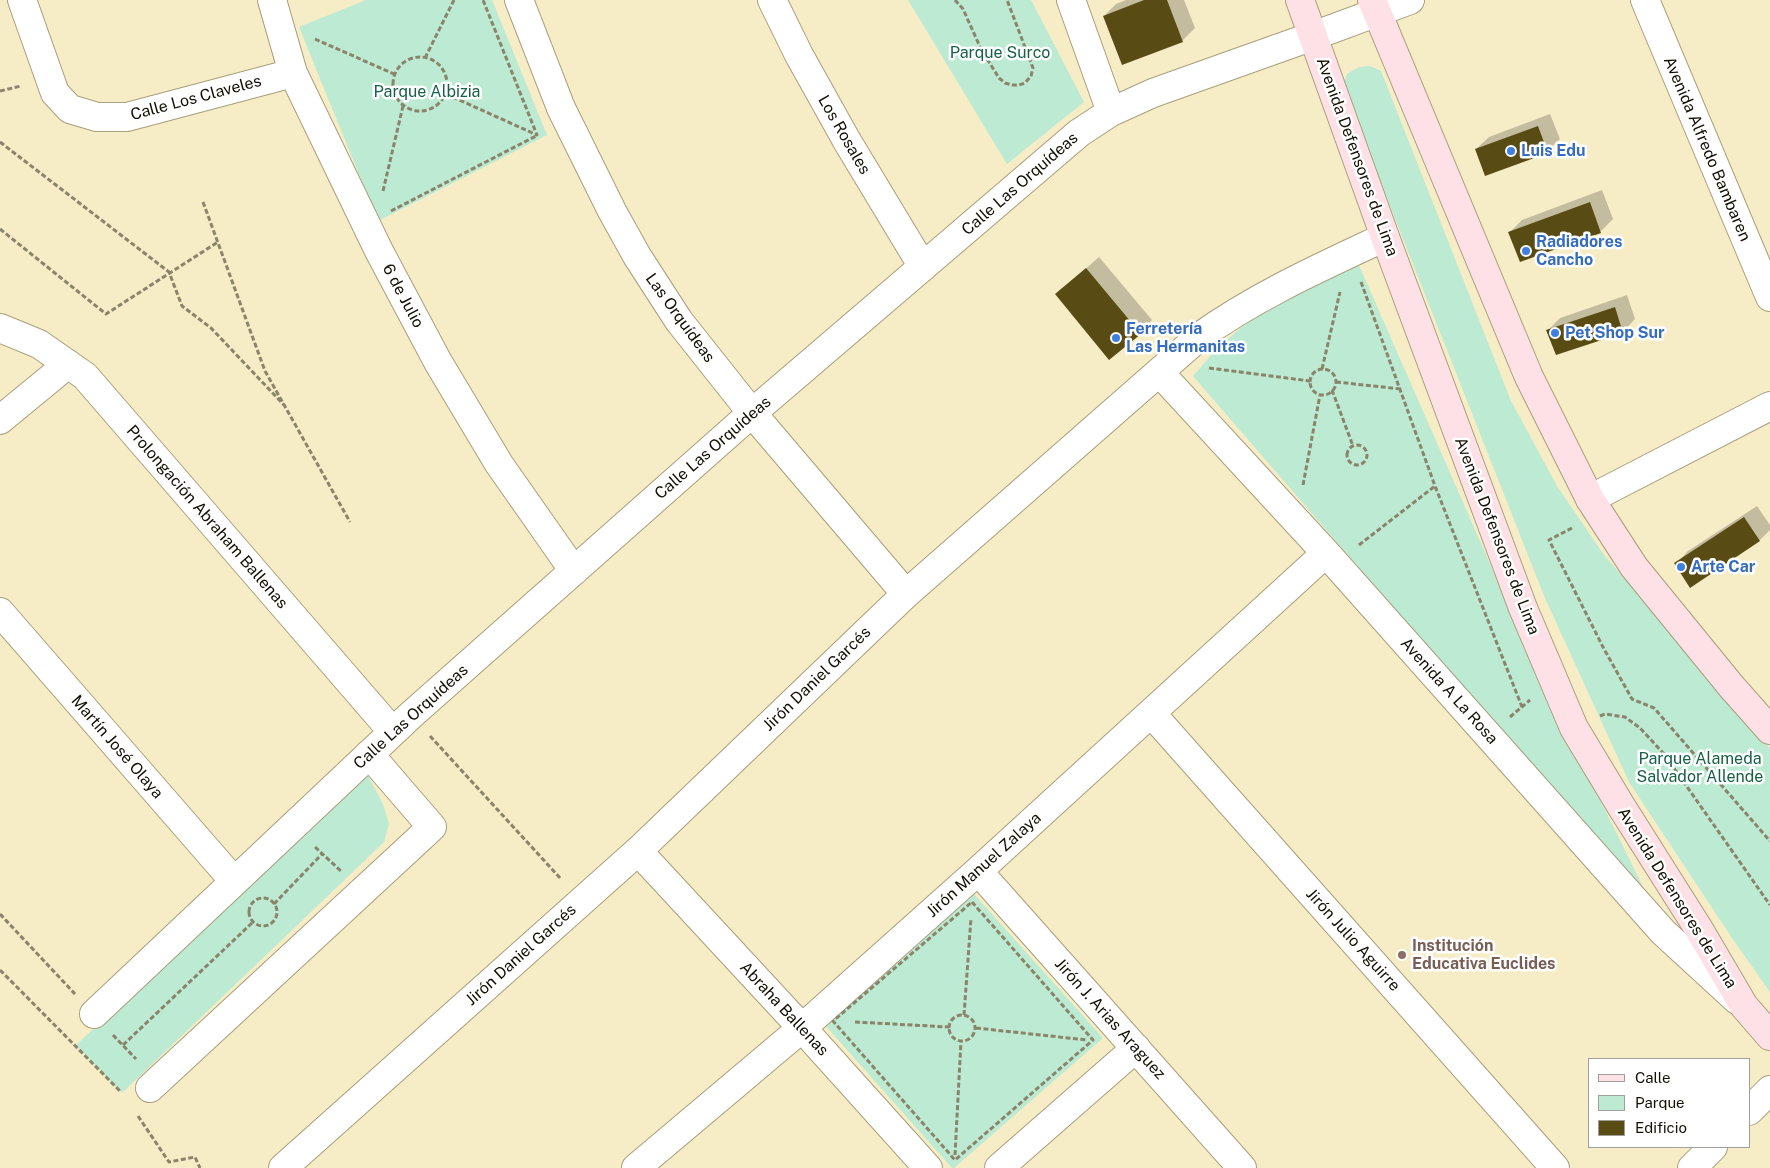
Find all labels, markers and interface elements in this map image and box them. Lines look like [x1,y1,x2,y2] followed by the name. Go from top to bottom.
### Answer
[950,43,1050,63] park label: Parque Surco
[1659,54,1755,244] street label: Avenida Alfredo Bambaren
[1312,55,1402,259] street label: Avenida Defensores de Lima
[129,71,263,125] street label: Calle Los Claveles
[374,82,480,102] park label: Parque Albizia
[814,92,874,178] street label: Los Rosales
[958,128,1082,240] street label: Calle Las Orquídeas
[1521,141,1586,161] place label: Luis Edu
[1505,145,1517,157] marker: Luis Edu
[1536,232,1622,270] place label: Radiadores Cancho
[1520,245,1532,257] marker: Radiadores Cancho
[378,261,428,331] street label: 6 de Julio
[641,270,719,366] street label: Las Orquídeas
[1126,319,1245,357] place label: Ferretería Las Hermanitas
[1565,323,1665,343] place label: Pet Shop Sur
[1549,327,1561,339] marker: Pet Shop Sur
[1110,332,1122,344] marker: Ferretería Las Hermanitas
[651,392,775,504] street label: Calle Las Orquídeas
[122,421,292,613] street label: Prolongación Abraham Ballenas
[1450,435,1544,637] street label: Avenida Defensores de Lima
[1691,557,1755,577] place label: Arte Car
[1675,561,1687,573] marker: Arte Car
[759,623,875,735] street label: Jirón Daniel Garcés
[1396,634,1502,748] street label: Avenida A La Rosa
[350,661,472,773] street label: Calle Las Orquídeas
[67,691,167,803] street label: Martín José Olaya
[1637,749,1763,787] park label: Parque Alameda Salvador Allende
[1613,804,1741,992] street label: Avenida Defensores de Lima
[923,809,1045,921] street label: Jirón Manuel Zalaya
[1302,885,1404,995] street label: Jirón Julio Aguirre
[462,900,580,1010] street label: Jirón Daniel Garcés
[1412,936,1556,974] place label: Institución Educativa Euclides
[1396,949,1408,961] marker: Institución Educativa Euclides
[1051,955,1169,1083] street label: Jirón J. Arias Araguez
[736,958,832,1060] street label: Abraha Ballenas
[1588,1058,1750,1148] legend
[1635,1069,1671,1086] text: Calle
[1635,1094,1685,1111] text: Parque
[1635,1119,1687,1136] text: Edificio

